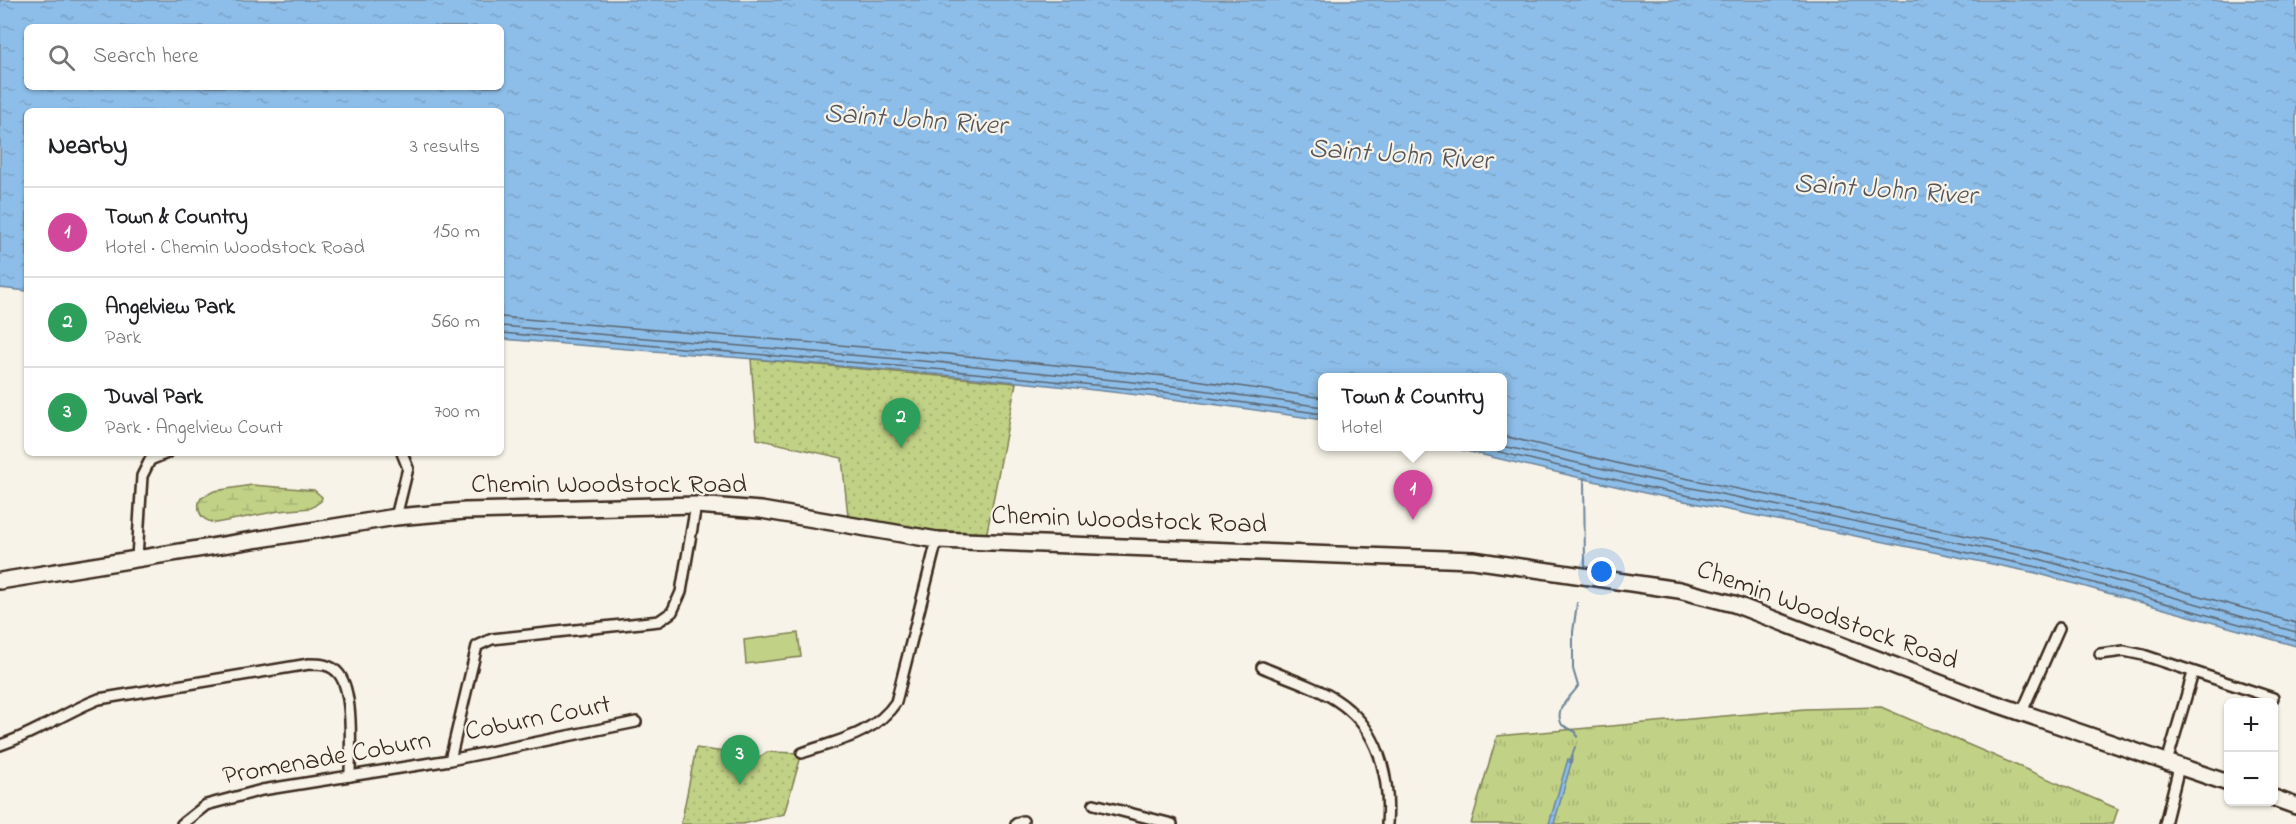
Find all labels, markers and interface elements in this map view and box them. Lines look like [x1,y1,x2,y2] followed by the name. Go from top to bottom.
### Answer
[24,24,504,90] search box
[45,41,78,74] icon: search
[93,41,198,73] text: Search here
[822,94,1011,148] water label: Saint John River
[48,128,127,166] text: Nearby
[1307,129,1496,183] water label: Saint John River
[410,133,480,162] text: 3 results
[1792,164,1981,218] water label: Saint John River
[105,202,248,234] text: Town & Country
[64,218,71,247] text: 1
[433,218,480,247] text: 150 m
[105,234,365,263] text: Hotel · Chemin Woodstock Road
[105,292,235,324] text: Angelview Park
[63,308,72,337] text: 2
[431,308,480,337] text: 560 m
[105,324,141,353] text: Park
[1318,373,1507,451] popup
[105,382,203,414] text: Duval Park
[1341,382,1484,414] text: Town & Country
[63,398,72,427] text: 3
[434,398,480,427] text: 700 m
[882,398,920,448] pin: 2
[105,414,283,443] text: Park · Angelview Court
[1341,414,1382,443] text: Hotel
[471,466,747,505] street label: Chemin Woodstock Road
[1394,470,1432,520] pin: 1
[990,497,1268,545] street label: Chemin Woodstock Road
[1691,550,1963,682] street label: Chemin Woodstock Road
[1587,557,1616,586] your location
[462,686,614,752] street label: Coburn Court
[2224,698,2278,806] map controls
[2224,698,2278,752] button: +
[220,721,434,797] street label: Promenade Coburn
[720,736,760,785] pin: 3
[2224,752,2278,806] button: −

